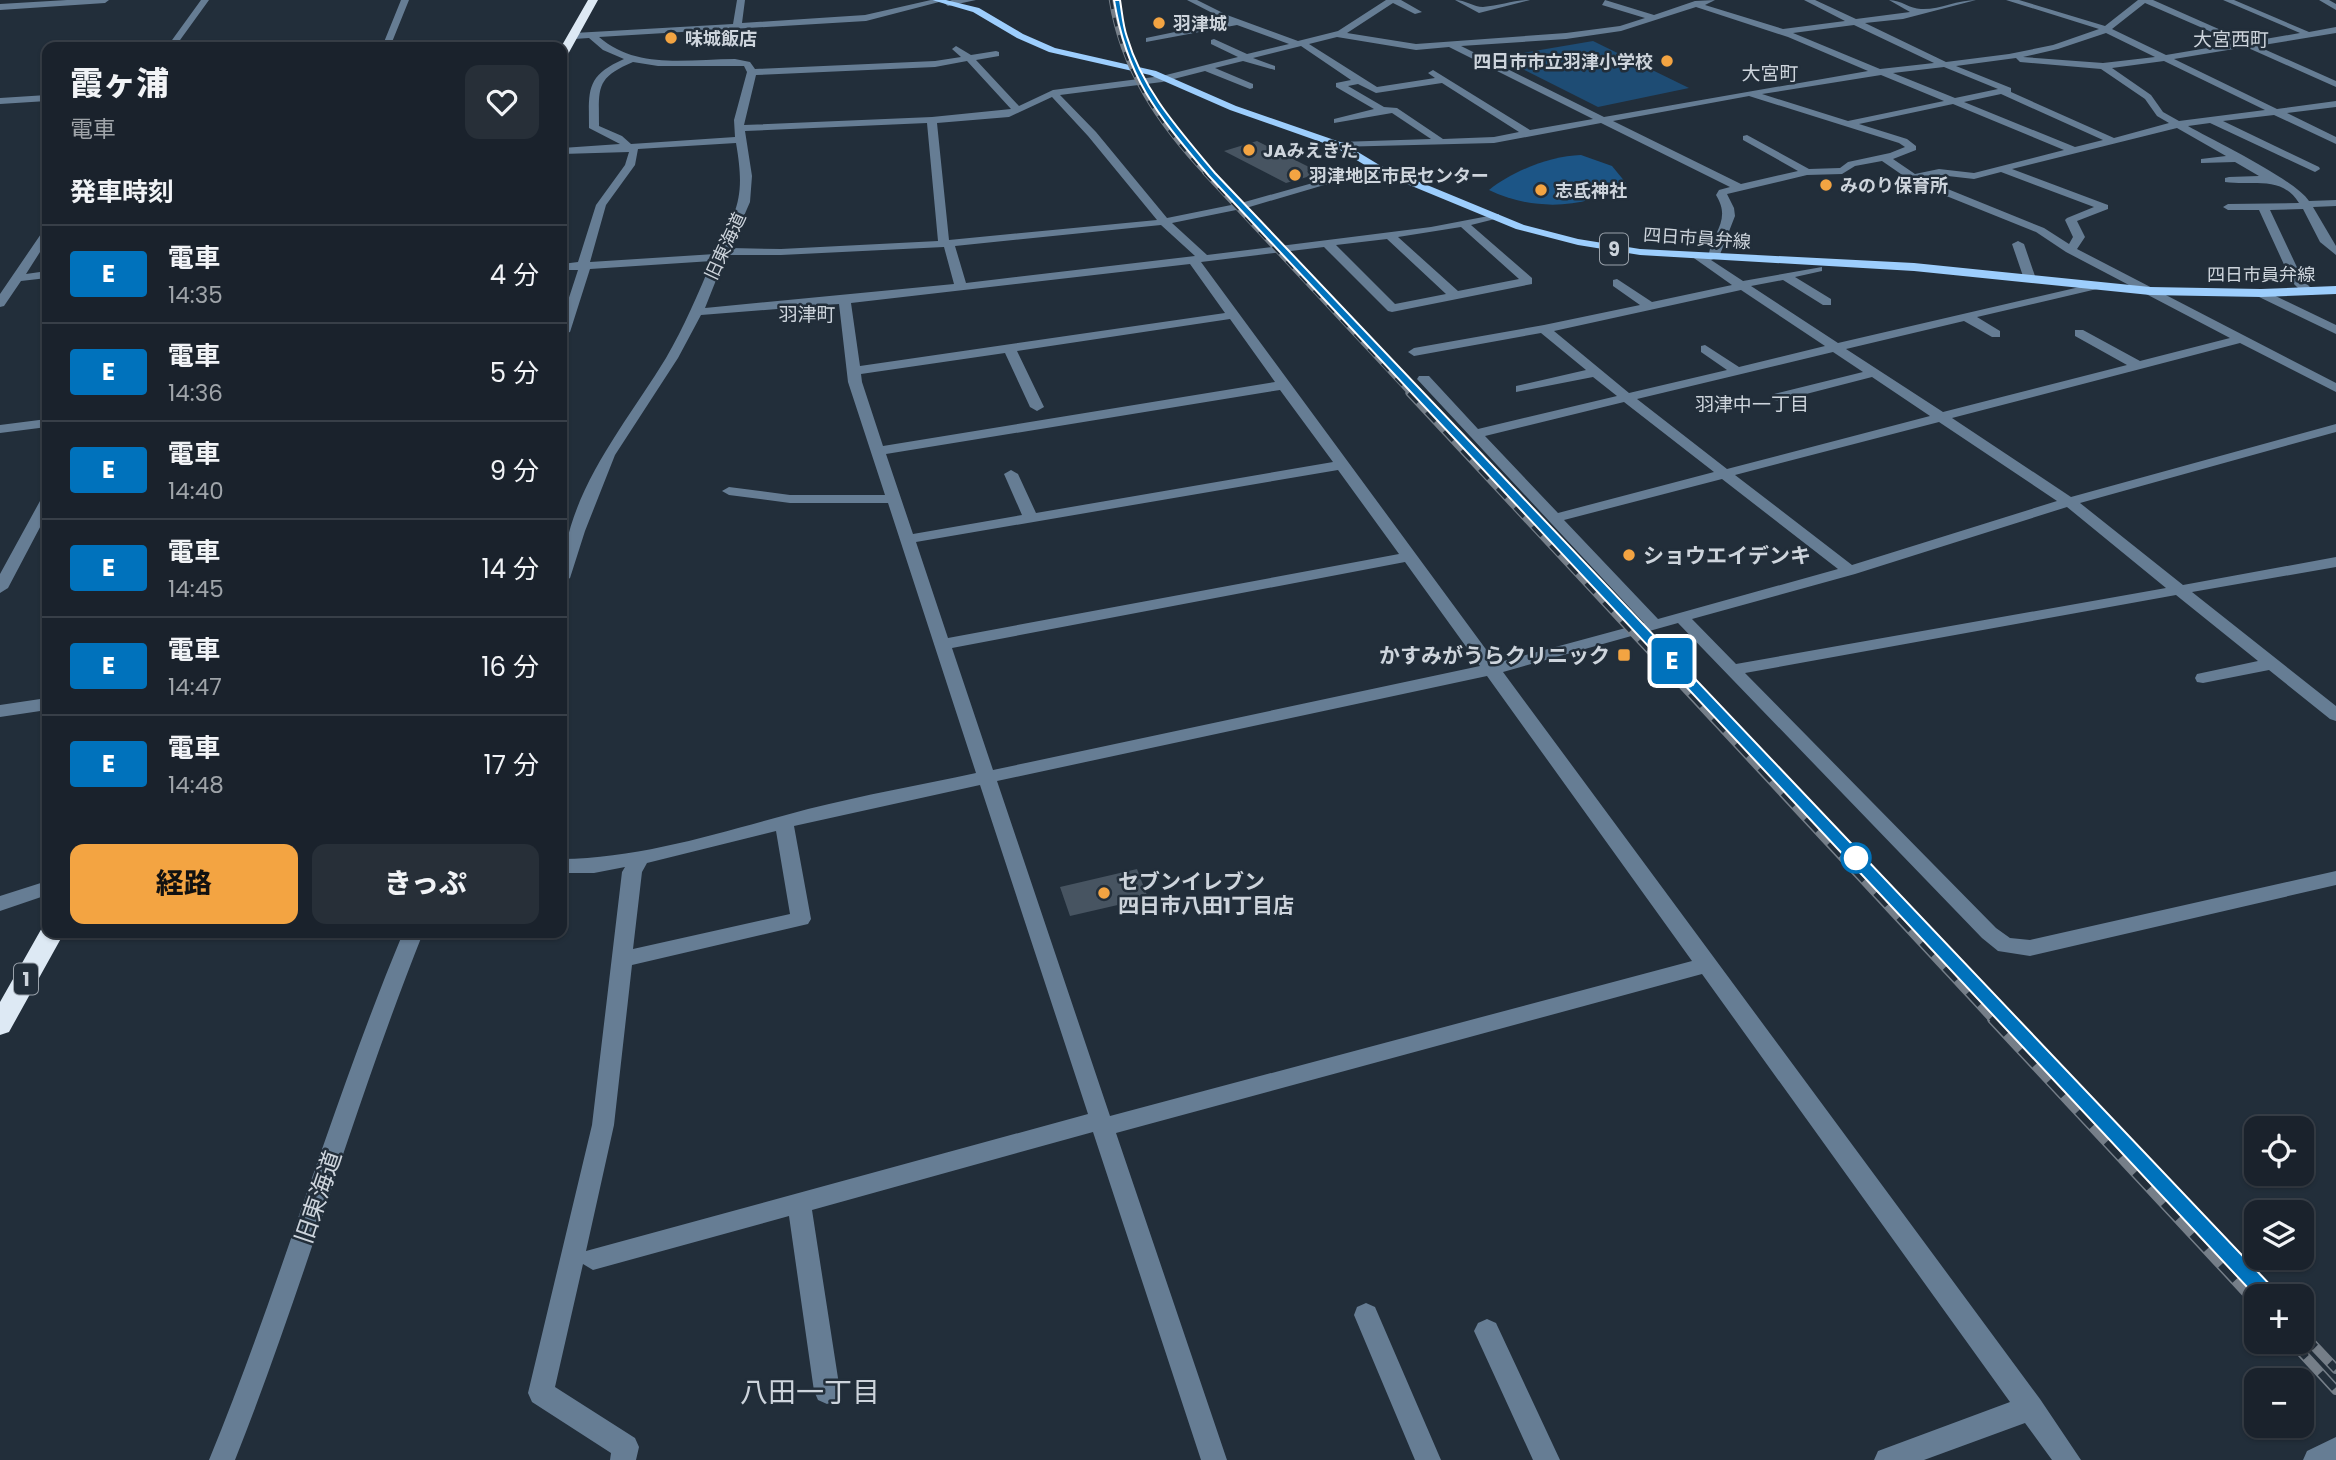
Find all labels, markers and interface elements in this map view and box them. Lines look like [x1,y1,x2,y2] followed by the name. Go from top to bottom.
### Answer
[1173,11,1227,36] place label: 羽津城
[1151,15,1167,31] marker: 羽津城
[685,26,757,51] place label: 味城飯店
[2193,26,2269,53] district label: 大宮西町
[663,30,679,46] marker: 味城飯店
[1473,49,1653,74] place label: 四日市市立羽津小学校
[1659,53,1675,69] marker: 四日市市立羽津小学校
[70,60,169,107] text: 霞ヶ浦
[1741,60,1799,87] district label: 大宮町
[465,65,539,139] button: heart
[70,113,116,145] text: 電車
[1263,138,1358,163] place label: JAみえきた
[1241,142,1257,158] marker: JAみえきた
[1309,163,1489,188] place label: 羽津地区市民センター
[1287,167,1303,183] marker: 羽津地区市民センター
[1840,173,1948,198] place label: みのり保育所
[70,174,174,210] text: 発車時刻
[1818,177,1834,193] marker: みのり保育所
[1555,178,1627,203] place label: 志氐神社
[1533,182,1549,198] marker: 志氐神社
[698,208,752,284] street label: 旧東海道
[1642,222,1752,254] street label: 四日市員弁線
[1600,233,1628,264] road number: 9
[168,240,220,276] text: 電車
[102,257,115,290] text: E
[490,257,539,293] text: 4 分
[2207,262,2315,287] street label: 四日市員弁線
[168,279,223,311] text: 14:35
[778,301,836,328] district label: 羽津町
[168,338,220,374] text: 電車
[102,355,115,388] text: E
[490,355,539,391] text: 5 分
[168,377,223,409] text: 14:36
[1695,391,1809,418] district label: 羽津中一丁目
[168,436,220,472] text: 電車
[102,453,115,486] text: E
[490,453,539,489] text: 9 分
[168,475,224,507] text: 14:40
[168,534,220,570] text: 電車
[1643,541,1811,570] place label: ショウエイデンキ
[1621,547,1637,563] marker: ショウエイデンキ
[102,551,115,584] text: E
[481,551,539,587] text: 14 分
[168,573,224,605] text: 14:45
[168,632,220,668] text: 電車
[1649,638,1695,684] line badge: E
[1379,641,1610,670] place label: かすみがうらクリニック
[1666,644,1678,677] text: E
[1616,647,1632,663] marker: かすみがうらクリニック
[102,649,115,682] text: E
[481,649,539,685] text: 16 分
[168,671,222,703] text: 14:47
[168,730,220,766] text: 電車
[102,747,115,780] text: E
[484,747,539,783] text: 17 分
[168,769,224,801] text: 14:48
[1841,843,1871,873] unlabelled marker
[70,844,298,924] button: 経路
[312,844,539,924] button: きっぷ
[1118,867,1294,920] place label: セブンイレブン 四日市八田1丁目店
[1096,885,1112,901] marker: セブンイレブン 四日市八田1丁目店
[14,964,38,995] road number: 1
[2244,1116,2314,1438] map controls
[2244,1116,2314,1186] button: locate
[287,1146,349,1248] street label: 旧東海道
[2244,1200,2314,1270] button: layers
[2244,1284,2314,1354] button: +
[2244,1368,2314,1438] button: −
[740,1373,880,1412] district label: 八田一丁目

